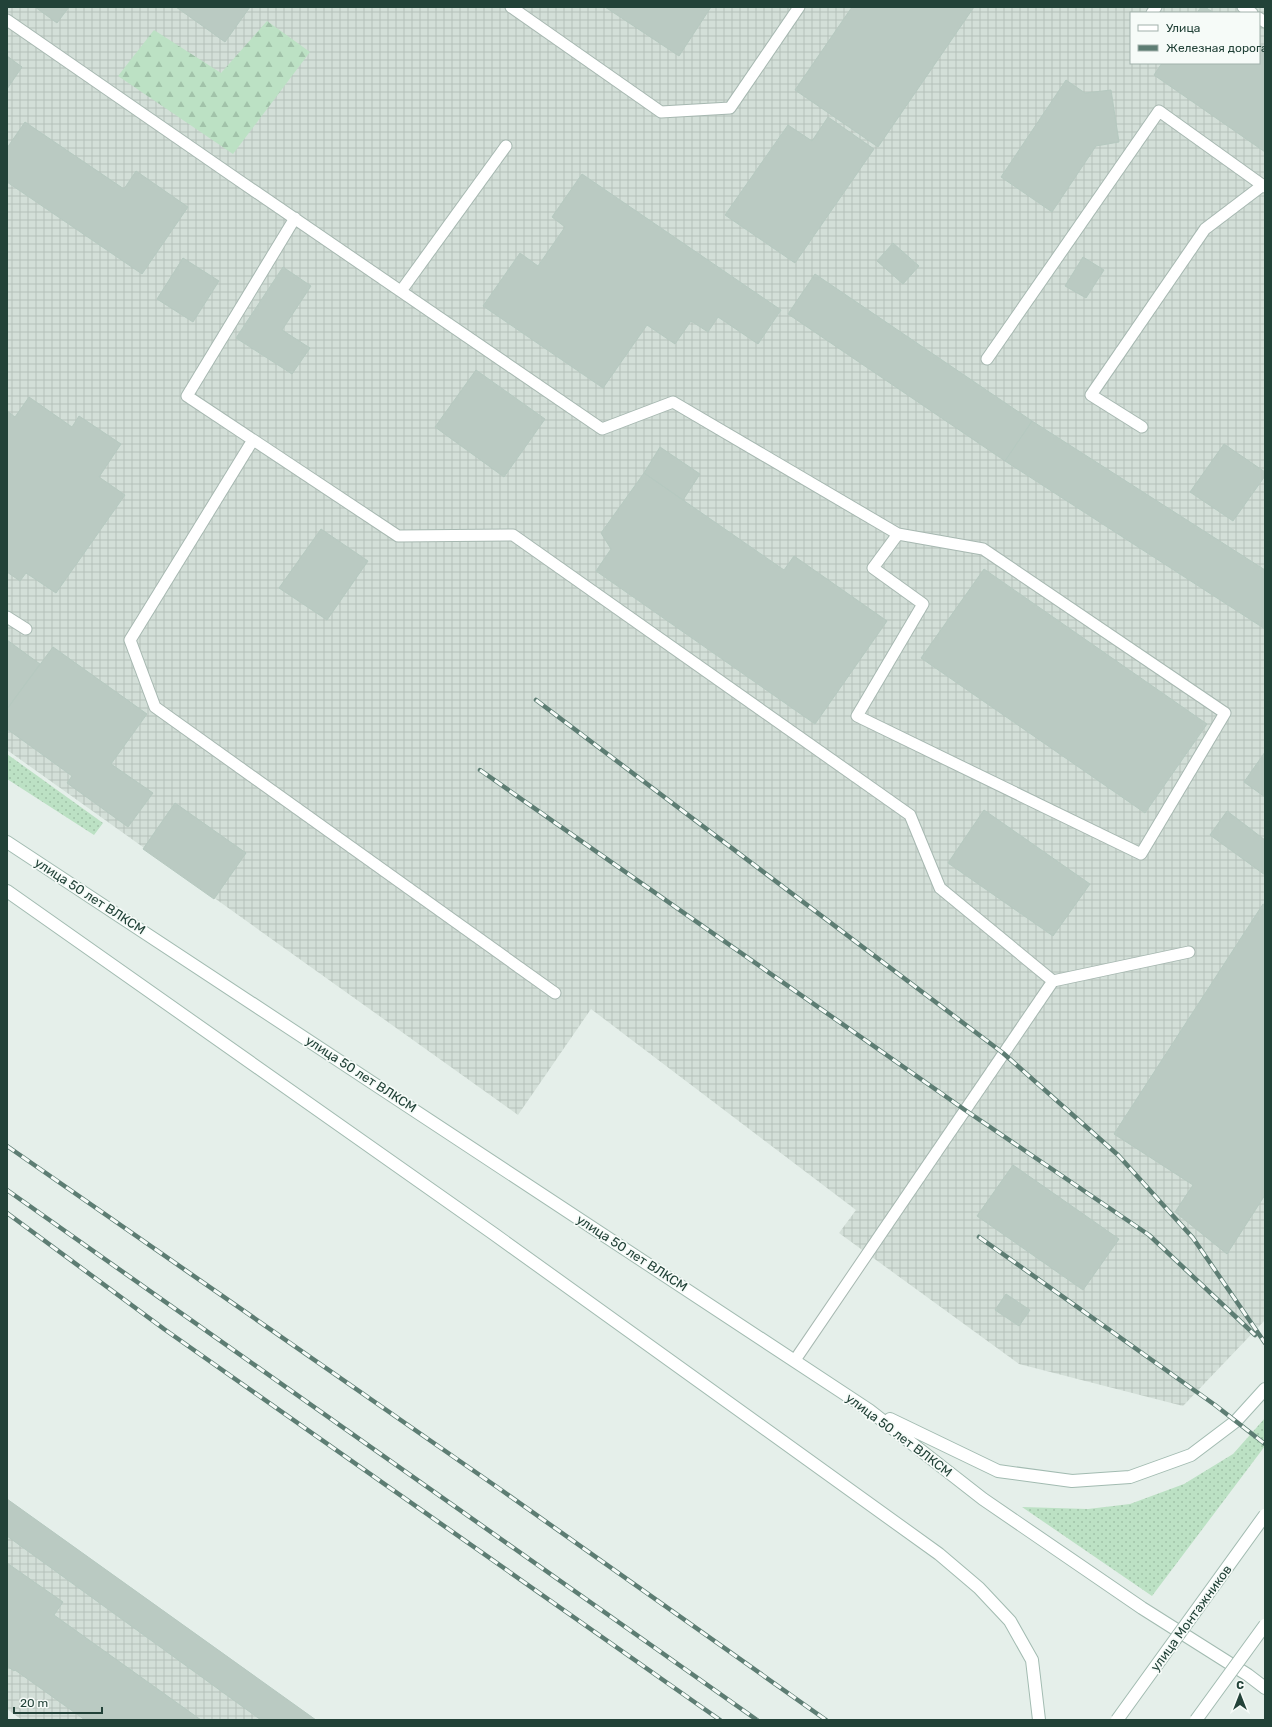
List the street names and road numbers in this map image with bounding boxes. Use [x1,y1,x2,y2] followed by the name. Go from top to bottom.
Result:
[32,855,148,937] street label: улица 50 лет ВЛКСМ
[303,1033,419,1115] street label: улица 50 лет ВЛКСМ
[574,1212,690,1294] street label: улица 50 лет ВЛКСМ
[843,1390,955,1480] street label: улица 50 лет ВЛКСМ
[1147,1562,1235,1674] street label: улица Монтажников

